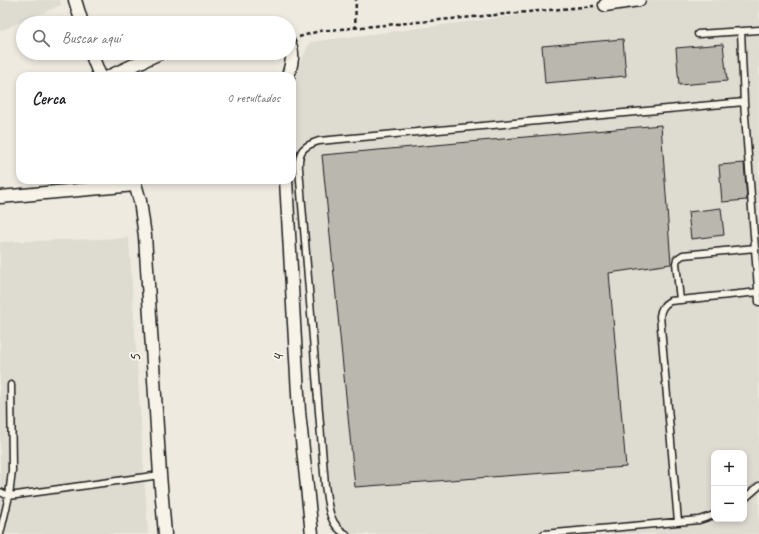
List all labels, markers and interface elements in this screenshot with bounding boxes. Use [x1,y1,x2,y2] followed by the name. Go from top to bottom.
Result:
[16,16,296,60] search box
[30,27,52,49] icon: search
[62,29,121,48] text: Buscar aquí
[32,88,65,109] text: Cerca
[227,90,280,106] text: 0 resultados
[267,351,289,362] street label: 4
[124,352,146,363] street label: 5
[711,450,747,522] map controls
[711,450,747,486] button: +
[711,486,747,522] button: −

